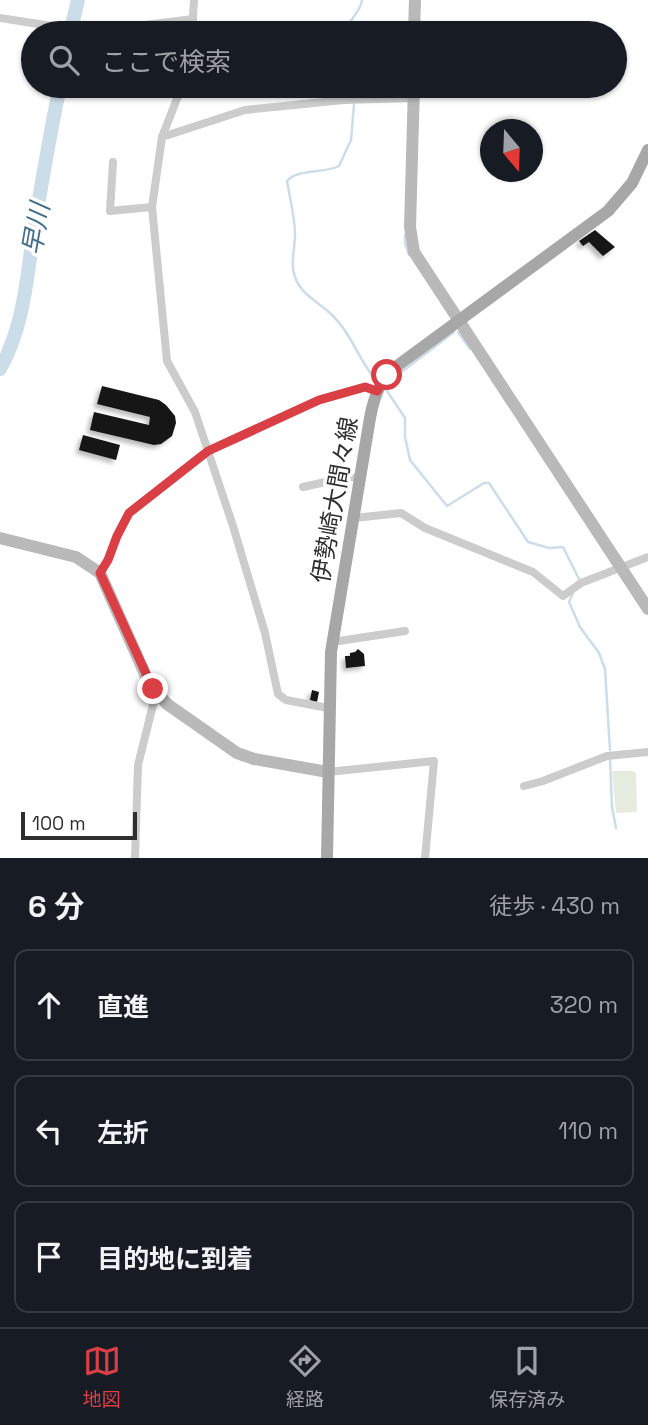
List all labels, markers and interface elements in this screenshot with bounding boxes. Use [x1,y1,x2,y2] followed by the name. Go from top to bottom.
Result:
[21,21,627,98] search box
[45,41,83,79] icon: search
[101,45,231,79] text: ここで検索
[480,119,543,182] north arrow
[15,197,58,258] water label: 早川
[371,359,402,390] route start
[305,414,364,585] street label: 伊勢崎大間々線
[137,673,168,704] route end
[21,809,136,841] scale bar
[32,811,86,836] text: 100 m
[28,887,84,926] text: 6 分
[489,891,620,921] text: 徒歩 · 430 m
[30,986,68,1024] icon: ahead
[97,990,149,1024] text: 直進
[550,990,618,1020] text: 320 m
[30,1112,68,1150] icon: left
[97,1116,149,1150] text: 左折
[558,1116,618,1146] text: 110 m
[30,1238,68,1276] icon: arrive
[97,1242,253,1276] text: 目的地に到着
[83,1342,121,1412] tab: 地図
[286,1342,324,1412] tab: 経路
[489,1342,565,1412] tab: 保存済み

